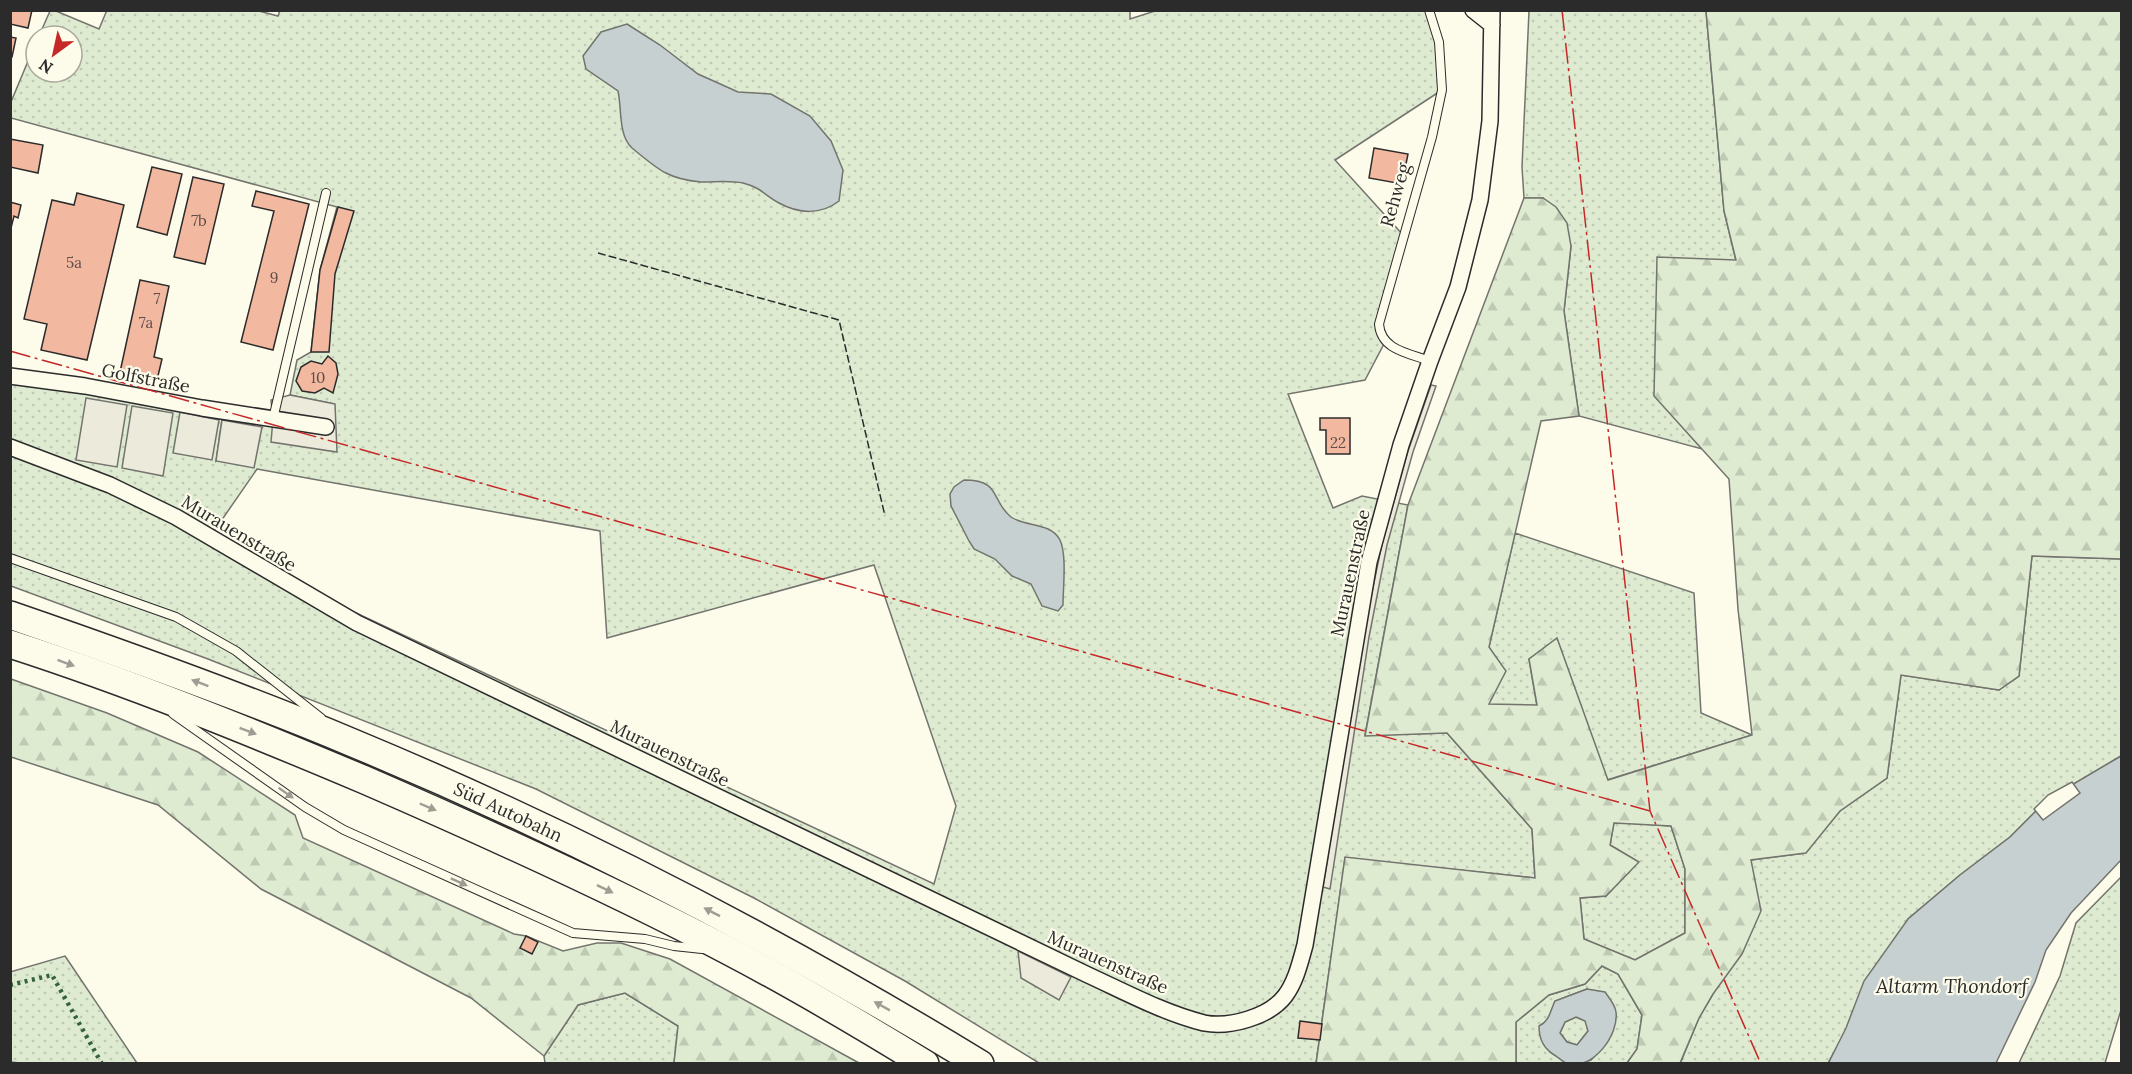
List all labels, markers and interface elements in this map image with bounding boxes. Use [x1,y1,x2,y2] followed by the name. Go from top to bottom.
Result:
[24,24,84,84] north arrow
[35,55,56,78] text: N
[1375,159,1415,230] street label: Rehweg
[191,211,207,230] house number: 7b
[66,253,82,272] house number: 5a
[270,268,278,287] house number: 9
[154,289,161,308] house number: 7
[139,313,154,332] house number: 7a
[100,358,192,398] street label: Golfstraße
[311,368,325,387] house number: 10
[1330,433,1346,452] house number: 22
[177,490,301,576] street label: Murauenstraße
[1325,507,1375,639] street label: Murauenstraße
[57,658,75,668] one-way arrow
[191,678,209,688] one-way arrow
[607,714,734,792] street label: Murauenstraße
[240,727,258,737] one-way arrow
[450,776,567,847] street label: Süd Autobahn
[278,787,294,798] one-way arrow
[419,803,437,812] one-way arrow
[451,877,469,887] one-way arrow
[596,885,613,894] one-way arrow
[703,907,720,916] one-way arrow
[1044,925,1172,999] street label: Murauenstraße
[1875,973,2030,998] water label: Altarm Thondorf
[873,1001,890,1011] one-way arrow

